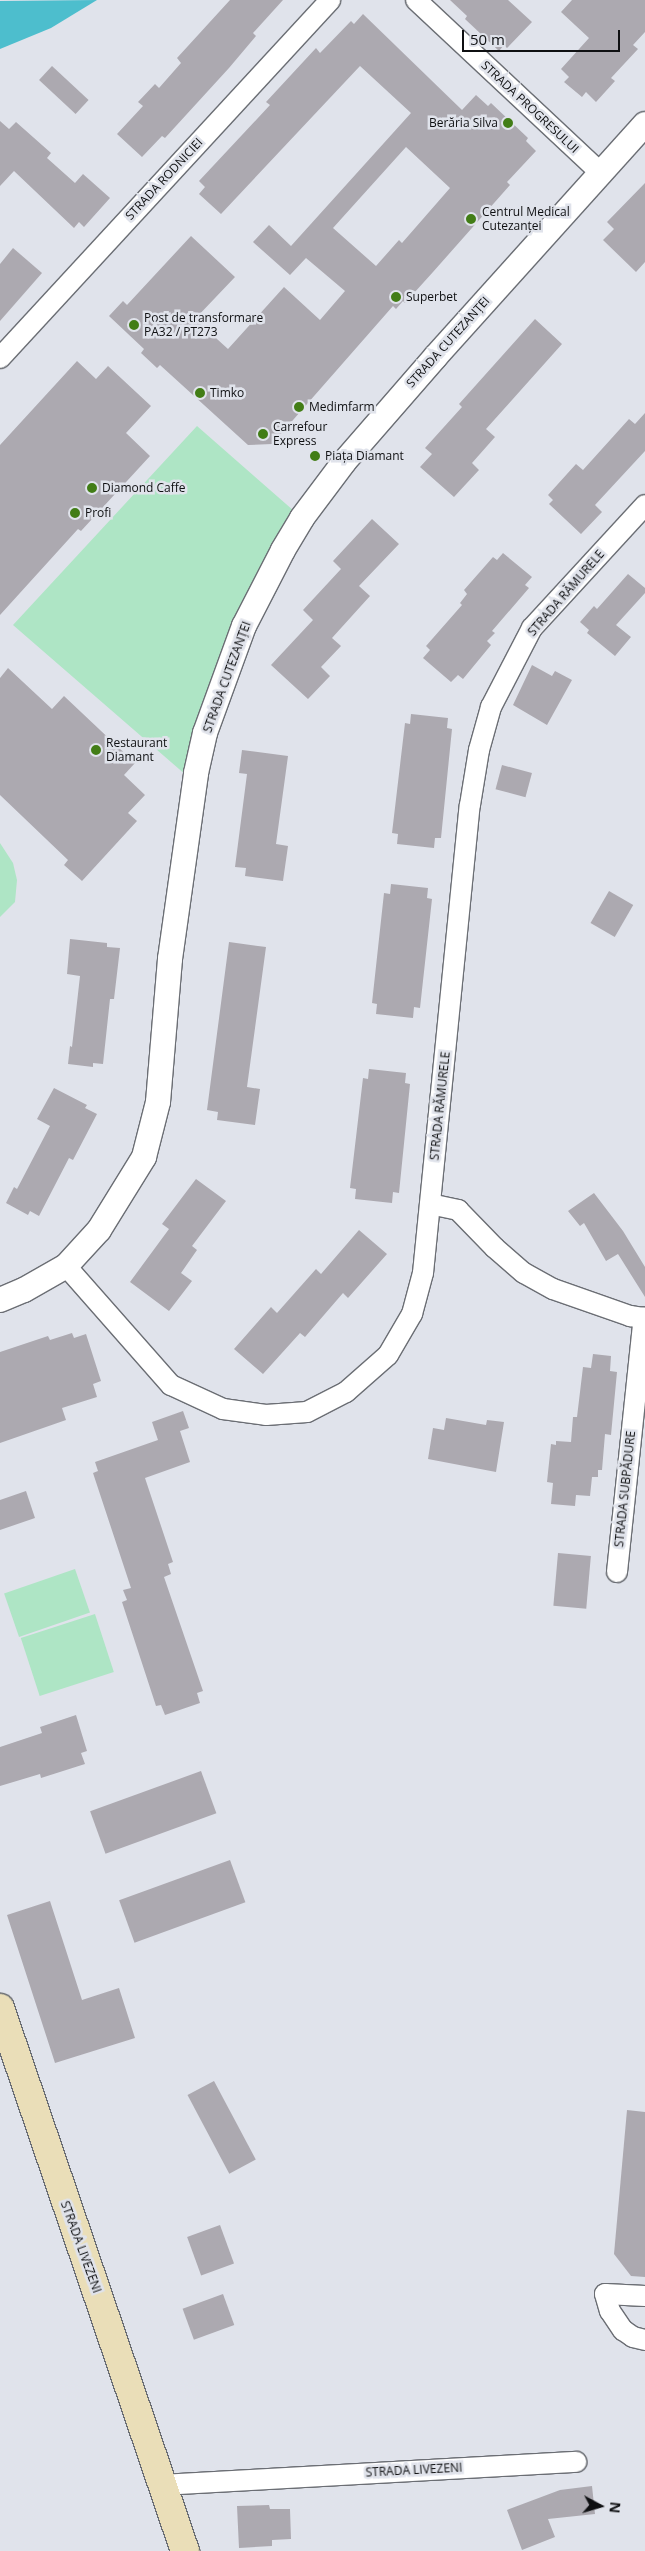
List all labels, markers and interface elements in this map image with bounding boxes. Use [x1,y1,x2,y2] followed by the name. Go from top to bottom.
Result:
[465,20,622,52] scale bar
[470,29,505,49] text: 50 m
[478,58,582,156] street label: STRADA PROGRESULUI
[429,116,498,130] place label: Berăria Silva
[502,117,514,129] marker: Berăria Silva
[122,135,206,223] street label: STRADA RODNICIEI
[482,205,570,233] place label: Centrul Medical Cutezanței
[464,212,478,226] marker: Centrul Medical Cutezanței
[406,290,457,304] place label: Superbet
[390,291,402,303] marker: Superbet
[403,294,493,390] street label: STRADA CUTEZANȚEI
[144,311,263,339] place label: Post de transformare PA32 / PT273
[128,319,140,331] marker: Post de transformare PA32 / PT273
[210,386,244,400] place label: Timko
[194,387,206,399] marker: Timko
[309,400,375,414] place label: Medimfarm
[293,401,305,413] marker: Medimfarm
[273,420,327,448] place label: Carrefour Express
[257,428,269,440] marker: Carrefour Express
[325,449,404,463] place label: Piața Diamant
[309,450,321,462] marker: Piața Diamant
[102,481,186,495] place label: Diamond Caffe
[86,482,98,494] marker: Diamond Caffe
[85,506,111,520] place label: Profi
[69,507,81,519] marker: Profi
[525,547,607,639] street label: STRADA RĂMURELE
[200,619,254,735] street label: STRADA CUTEZANȚEI
[106,736,167,764] place label: Restaurant Diamant
[90,744,102,756] marker: Restaurant Diamant
[427,1051,453,1161] street label: STRADA RĂMURELE
[612,1430,638,1548] street label: STRADA SUBPĂDURE
[58,2199,104,2295] street label: STRADA LIVEZENI
[365,2460,463,2480] street label: STRADA LIVEZENI
[575,2481,625,2531] north arrow
[605,2501,625,2514] text: N

